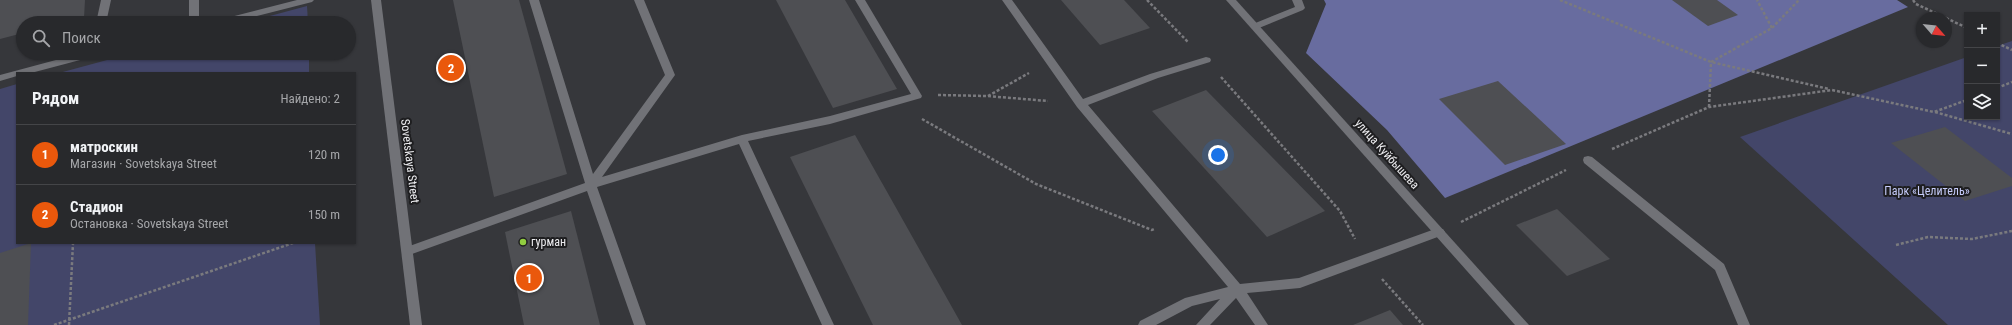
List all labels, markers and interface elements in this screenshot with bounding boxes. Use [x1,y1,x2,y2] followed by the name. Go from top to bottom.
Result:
[1916,12,1952,48] north arrow
[1964,12,2000,120] map controls
[1964,12,2000,48] button: +
[16,16,356,60] search box
[30,27,52,49] icon: search
[62,29,101,47] text: Поиск
[1964,48,2000,84] button: −
[438,53,464,83] pin: 2
[1964,84,2000,120] button: layers
[32,88,79,108] text: Рядом
[280,91,340,106] text: Найдено: 2
[1352,116,1422,192] street label: улица Куйбышева
[398,118,422,204] street label: Sovetskaya Street
[70,138,138,156] text: матроскин
[1208,145,1228,165] your location
[42,147,48,162] text: 1
[308,147,340,162] text: 120 m
[70,156,217,171] text: Магазин · Sovetskaya Street
[1884,184,1970,198] park label: Парк «Целитель»
[70,198,123,216] text: Стадион
[42,207,48,222] text: 2
[308,207,340,222] text: 150 m
[70,216,228,231] text: Остановка · Sovetskaya Street
[531,235,566,249] place label: гурман
[518,237,528,247] marker: гурман
[516,263,542,293] pin: 1

